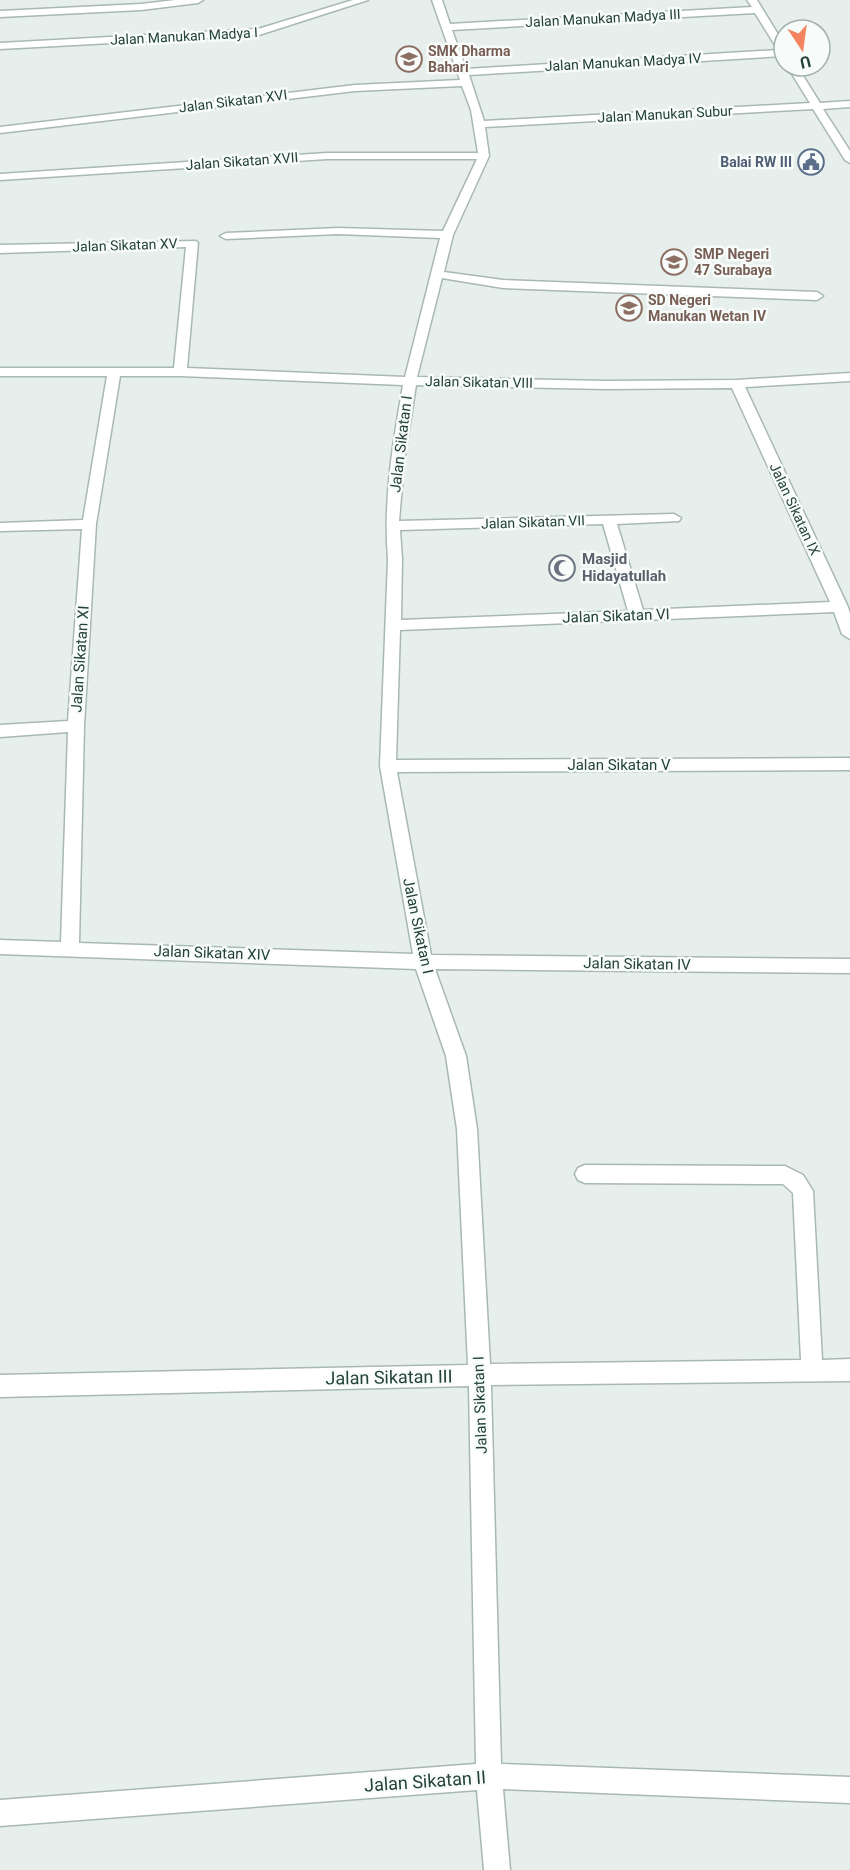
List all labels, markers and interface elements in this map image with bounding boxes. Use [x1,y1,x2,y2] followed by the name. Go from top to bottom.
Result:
[525,6,681,30] street label: Jalan Manukan Madya III
[772,18,832,78] north arrow
[110,24,258,48] street label: Jalan Manukan Madya I
[428,43,511,75] place label: SMK Dharma Bahari
[394,44,424,74] school or university icon: SMK Dharma Bahari
[544,50,702,74] street label: Jalan Manukan Madya IV
[798,52,813,73] text: U
[178,86,288,116] street label: Jalan Sikatan XVI
[597,102,733,126] street label: Jalan Manukan Subur
[796,147,826,177] public building icon: Balai RW III
[185,149,299,173] street label: Jalan Sikatan XVII
[720,154,792,170] place label: Balai RW III
[72,235,178,255] street label: Jalan Sikatan XV
[694,246,773,278] place label: SMP Negeri 47 Surabaya
[659,247,689,277] school or university icon: SMP Negeri 47 Surabaya
[648,292,767,324] place label: SD Negeri Manukan Wetan IV
[614,293,644,323] school or university icon: SD Negeri Manukan Wetan IV
[425,373,533,391] street label: Jalan Sikatan VIII
[386,394,416,494] street label: Jalan Sikatan I
[767,460,823,558] street label: Jalan Sikatan IX
[481,512,585,532] street label: Jalan Sikatan VII
[582,550,666,585] place label: Masjid Hidayatullah
[547,553,577,583] mosque icon: Masjid Hidayatullah
[67,605,93,713] street label: Jalan Sikatan XI
[562,605,670,627] street label: Jalan Sikatan VI
[567,756,671,774] street label: Jalan Sikatan V
[399,876,437,976] street label: Jalan Sikatan I
[153,942,271,964] street label: Jalan Sikatan XIV
[583,954,691,974] street label: Jalan Sikatan IV
[469,1356,491,1454] street label: Jalan Sikatan I
[325,1365,453,1389] street label: Jalan Sikatan III
[363,1766,487,1796] street label: Jalan Sikatan II

